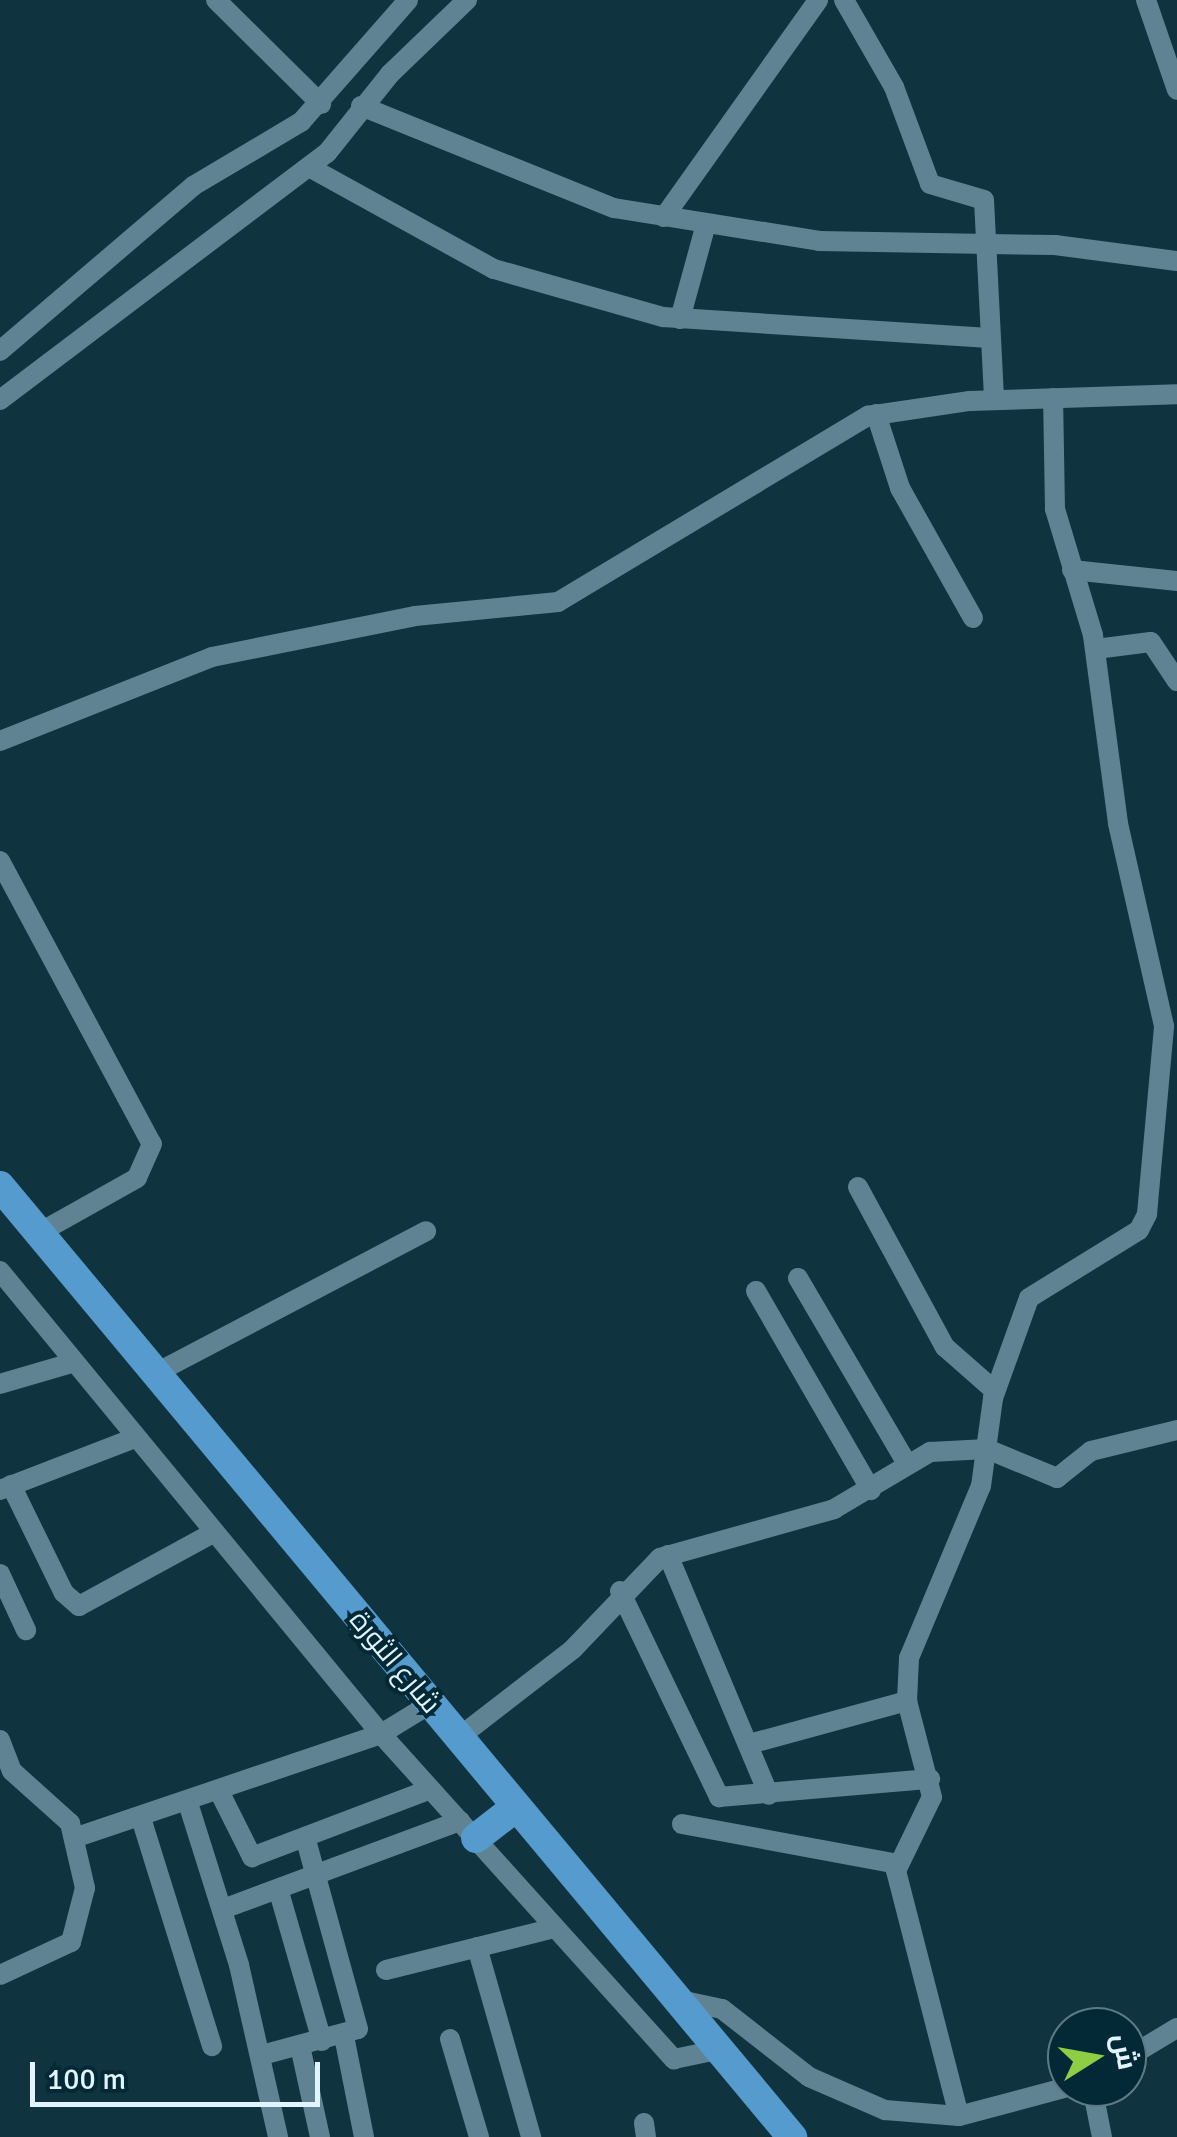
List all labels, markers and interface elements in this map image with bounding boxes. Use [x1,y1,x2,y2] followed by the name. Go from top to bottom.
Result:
[342,1604,448,1720] street label: شارع الثورة
[1047,2007,1147,2107] north arrow
[1104,2031,1145,2073] text: ش
[35,2042,325,2104] scale bar
[47,2061,126,2098] text: 100 m

